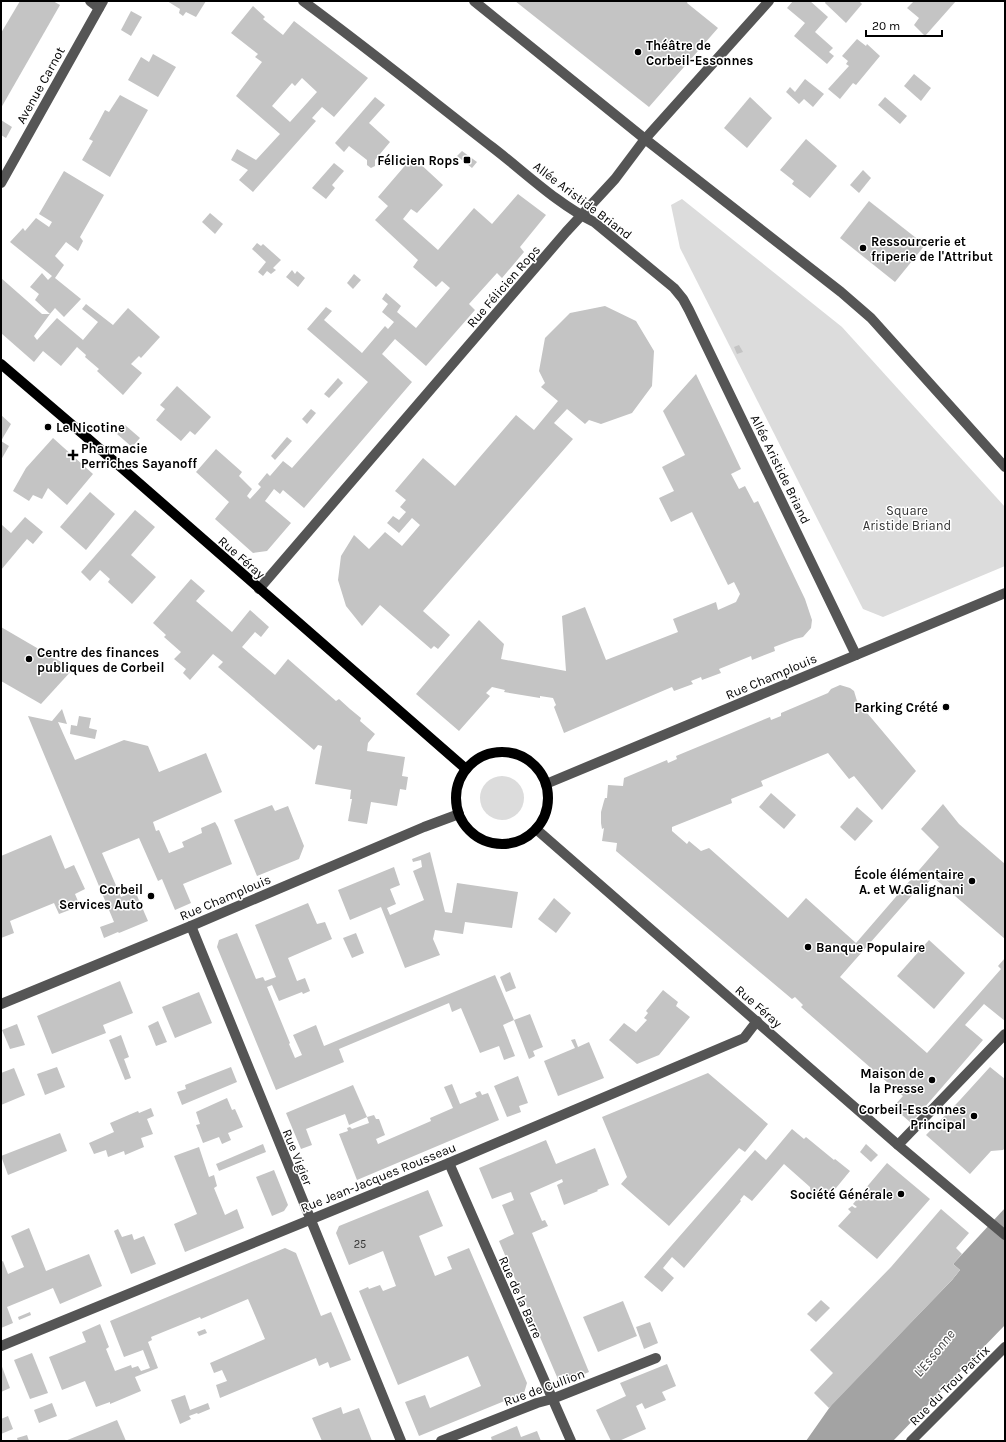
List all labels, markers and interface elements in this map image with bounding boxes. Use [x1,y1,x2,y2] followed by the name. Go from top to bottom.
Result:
[866,12,942,38] scale bar
[872,19,900,33] text: 20 m
[646,38,753,68] place label: Théâtre de Corbeil-Essonnes
[13,44,68,126] street label: Avenue Carnot
[633,47,643,57] marker: Théâtre de Corbeil-Essonnes
[377,153,459,168] place label: Félicien Rops
[462,155,472,165] marker: Félicien Rops
[530,158,635,242] street label: Allée Aristide Briand
[871,234,993,264] place label: Ressourcerie et friperie de l'Attribut
[464,242,543,330] street label: Rue Félicien Rops
[858,243,868,253] marker: Ressourcerie et friperie de l'Attribut
[748,412,814,526] street label: Allée Aristide Briand
[56,420,125,435] place label: Le Nicotine
[43,422,53,432] marker: Le Nicotine
[81,441,197,471] place label: Pharmacie Perriches Sayanoff
[68,450,78,460] marker: Pharmacie Perriches Sayanoff
[863,503,951,533] park label: Square Aristide Briand
[215,533,268,582] street label: Rue Féray
[37,645,164,676] place label: Centre des finances publiques de Corbeil
[723,650,819,702] street label: Rue Champlouis
[24,654,34,664] marker: Centre des finances publiques de Corbeil
[855,700,938,715] place label: Parking Crété
[941,702,951,712] marker: Parking Crété
[854,865,964,897] place label: École élémentaire A. et W.Galignani
[177,871,273,923] street label: Rue Champlouis
[967,876,977,886] marker: École élémentaire A. et W.Galignani
[59,882,143,912] place label: Corbeil Services Auto
[146,891,156,901] marker: Corbeil Services Auto
[816,940,925,956] place label: Banque Populaire
[803,942,813,952] marker: Banque Populaire
[732,982,785,1031] street label: Rue Féray
[860,1066,924,1096] place label: Maison de la Presse
[927,1075,937,1085] marker: Maison de la Presse
[859,1102,966,1132] place label: Corbeil-Essonnes Principal
[969,1111,979,1121] marker: Corbeil-Essonnes Principal
[279,1127,316,1188] street label: Rue Vigier
[298,1139,459,1217] street label: Rue Jean-Jacques Rousseau
[790,1187,893,1202] place label: Société Générale
[896,1189,906,1199] marker: Société Générale
[354,1238,366,1251] house number: 25
[496,1254,545,1341] street label: Rue de la Barre
[910,1326,959,1381] water label: L'Essonne
[906,1342,993,1429] street label: Rue du Trou Patrix
[502,1366,587,1409] street label: Rue de Cullion

